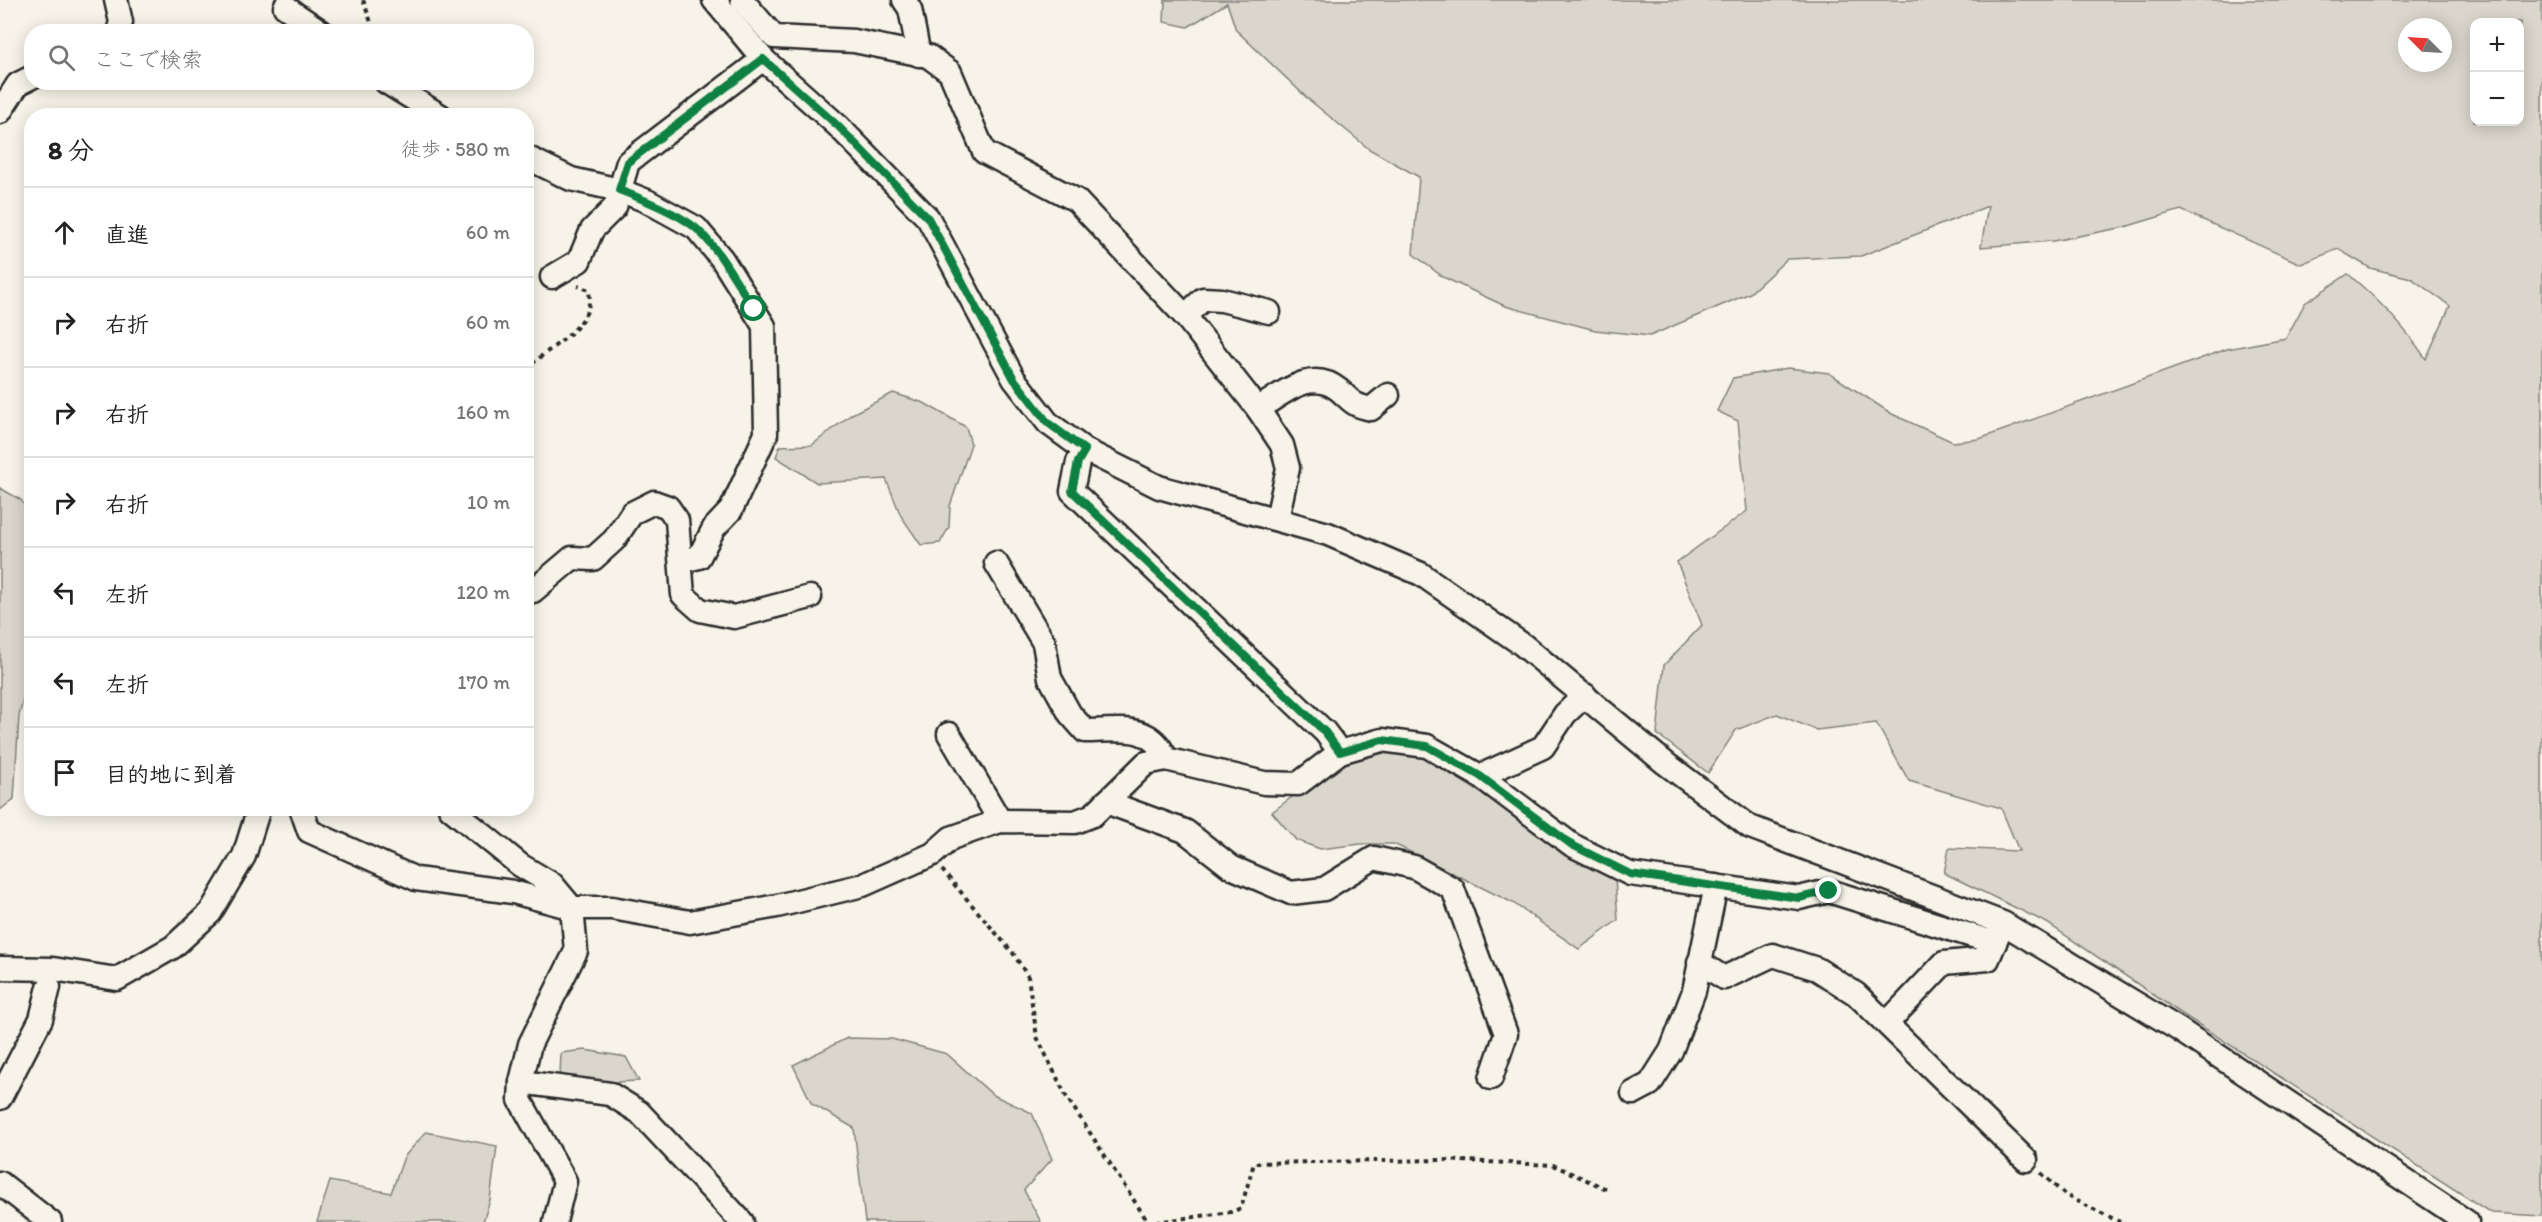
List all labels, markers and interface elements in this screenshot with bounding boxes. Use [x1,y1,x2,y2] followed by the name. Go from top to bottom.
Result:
[2398,18,2452,72] north arrow
[2470,18,2524,126] map controls
[2470,18,2524,72] button: +
[24,24,534,90] search box
[45,41,78,74] icon: search
[93,46,203,73] text: ここで検索
[2470,72,2524,126] button: −
[48,134,94,166] text: 8 分
[401,137,510,161] text: 徒歩 · 580 m
[48,216,81,249] icon: ahead
[466,220,510,244] text: 60 m
[105,221,149,248] text: 直進
[740,295,766,321] route start
[48,306,81,339] icon: right
[466,310,510,334] text: 60 m
[105,311,149,338] text: 右折
[48,396,81,429] icon: right
[457,400,510,424] text: 160 m
[105,401,149,428] text: 右折
[48,486,81,519] icon: right
[467,490,510,514] text: 10 m
[105,491,149,518] text: 右折
[48,576,81,609] icon: left
[457,580,510,604] text: 120 m
[105,581,149,608] text: 左折
[48,666,81,699] icon: left
[457,670,510,694] text: 170 m
[105,671,149,698] text: 左折
[48,756,81,789] icon: arrive
[105,761,237,788] text: 目的地に到着
[1815,877,1841,903] route end

